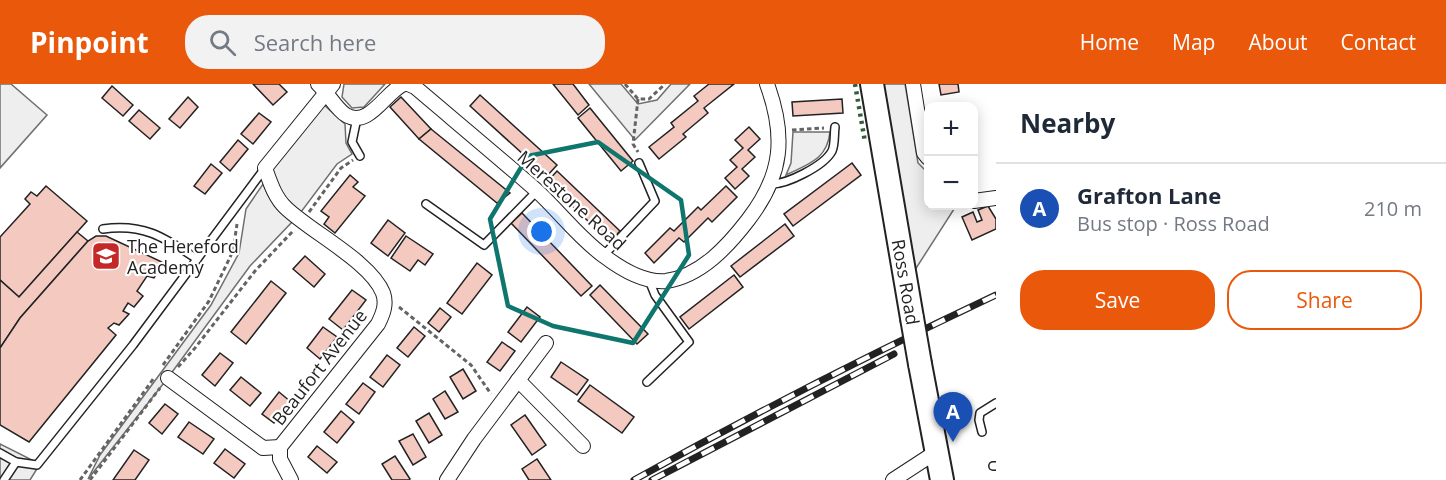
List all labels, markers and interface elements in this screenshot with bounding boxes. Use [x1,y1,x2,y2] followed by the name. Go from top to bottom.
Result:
[185,15,605,69] search box
[30,23,149,61] text: Pinpoint
[206,26,239,59] icon: search
[254,27,376,57] text: Search here
[1080,28,1139,56] text: Home
[1172,28,1215,56] text: Map
[1248,28,1308,56] text: About
[1341,28,1416,56] text: Contact
[924,102,978,210] map controls
[924,102,978,156] button: +
[1020,105,1115,141] text: Nearby
[513,145,631,255] street label: Merestone Road
[924,156,978,210] button: −
[1077,180,1221,210] text: Grafton Lane
[1033,195,1046,222] text: A
[1364,195,1422,222] text: 210 m
[1077,210,1270,237] text: Bus stop · Ross Road
[527,217,556,246] your location
[127,234,239,279] place label: The Hereford Academy
[887,237,925,327] street label: Ross Road
[90,240,122,272] school or university icon: The Hereford Academy
[1020,270,1215,330] button: Save
[1227,270,1422,330] button: Share
[266,304,372,430] street label: Beaufort Avenue
[934,392,972,442] pin: A

